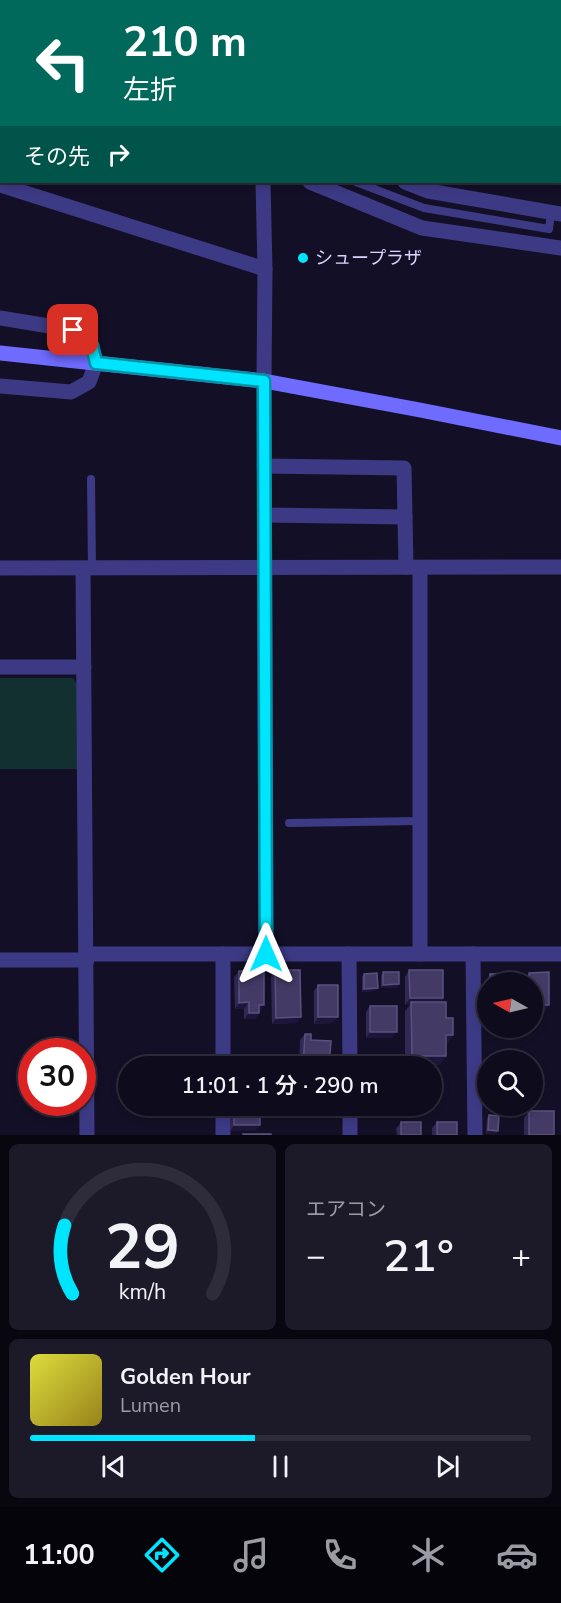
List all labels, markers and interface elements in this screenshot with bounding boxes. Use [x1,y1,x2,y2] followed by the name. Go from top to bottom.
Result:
[123,14,247,71] text: 210 m
[24,24,102,102] icon: left
[123,72,177,109] text: 左折
[102,138,135,171] icon: right
[24,142,90,172] text: その先
[315,246,422,270] place label: シュープラザ
[296,251,310,265] marker: シュープラザ
[47,304,98,355] pin
[56,313,89,346] icon: arrive
[234,922,298,986] position arrow
[477,972,543,1038] north arrow
[477,972,543,1116] map controls
[18,1038,96,1116] speed limit sign: 30
[477,1050,543,1116] button: search
[181,1071,379,1101] text: 11:01 · 1 分 · 290 m
[306,1196,386,1223] text: エアコン
[105,1205,180,1290] text: 29
[383,1226,454,1287] text: 21°
[306,1234,326,1279] text: −
[511,1234,531,1279] text: +
[119,1277,166,1307] text: km/h
[120,1362,251,1392] text: Golden Hour
[120,1392,181,1419] text: Lumen
[97,1450,130,1483] icon: previous
[264,1450,297,1483] icon: pause
[431,1450,464,1483] icon: next
[141,1534,183,1576] icon: directions
[230,1534,272,1576] icon: music
[319,1534,361,1576] icon: phone
[407,1534,449,1576] icon: climate
[496,1534,538,1576] icon: car
[23,1537,95,1574] text: 11:00

